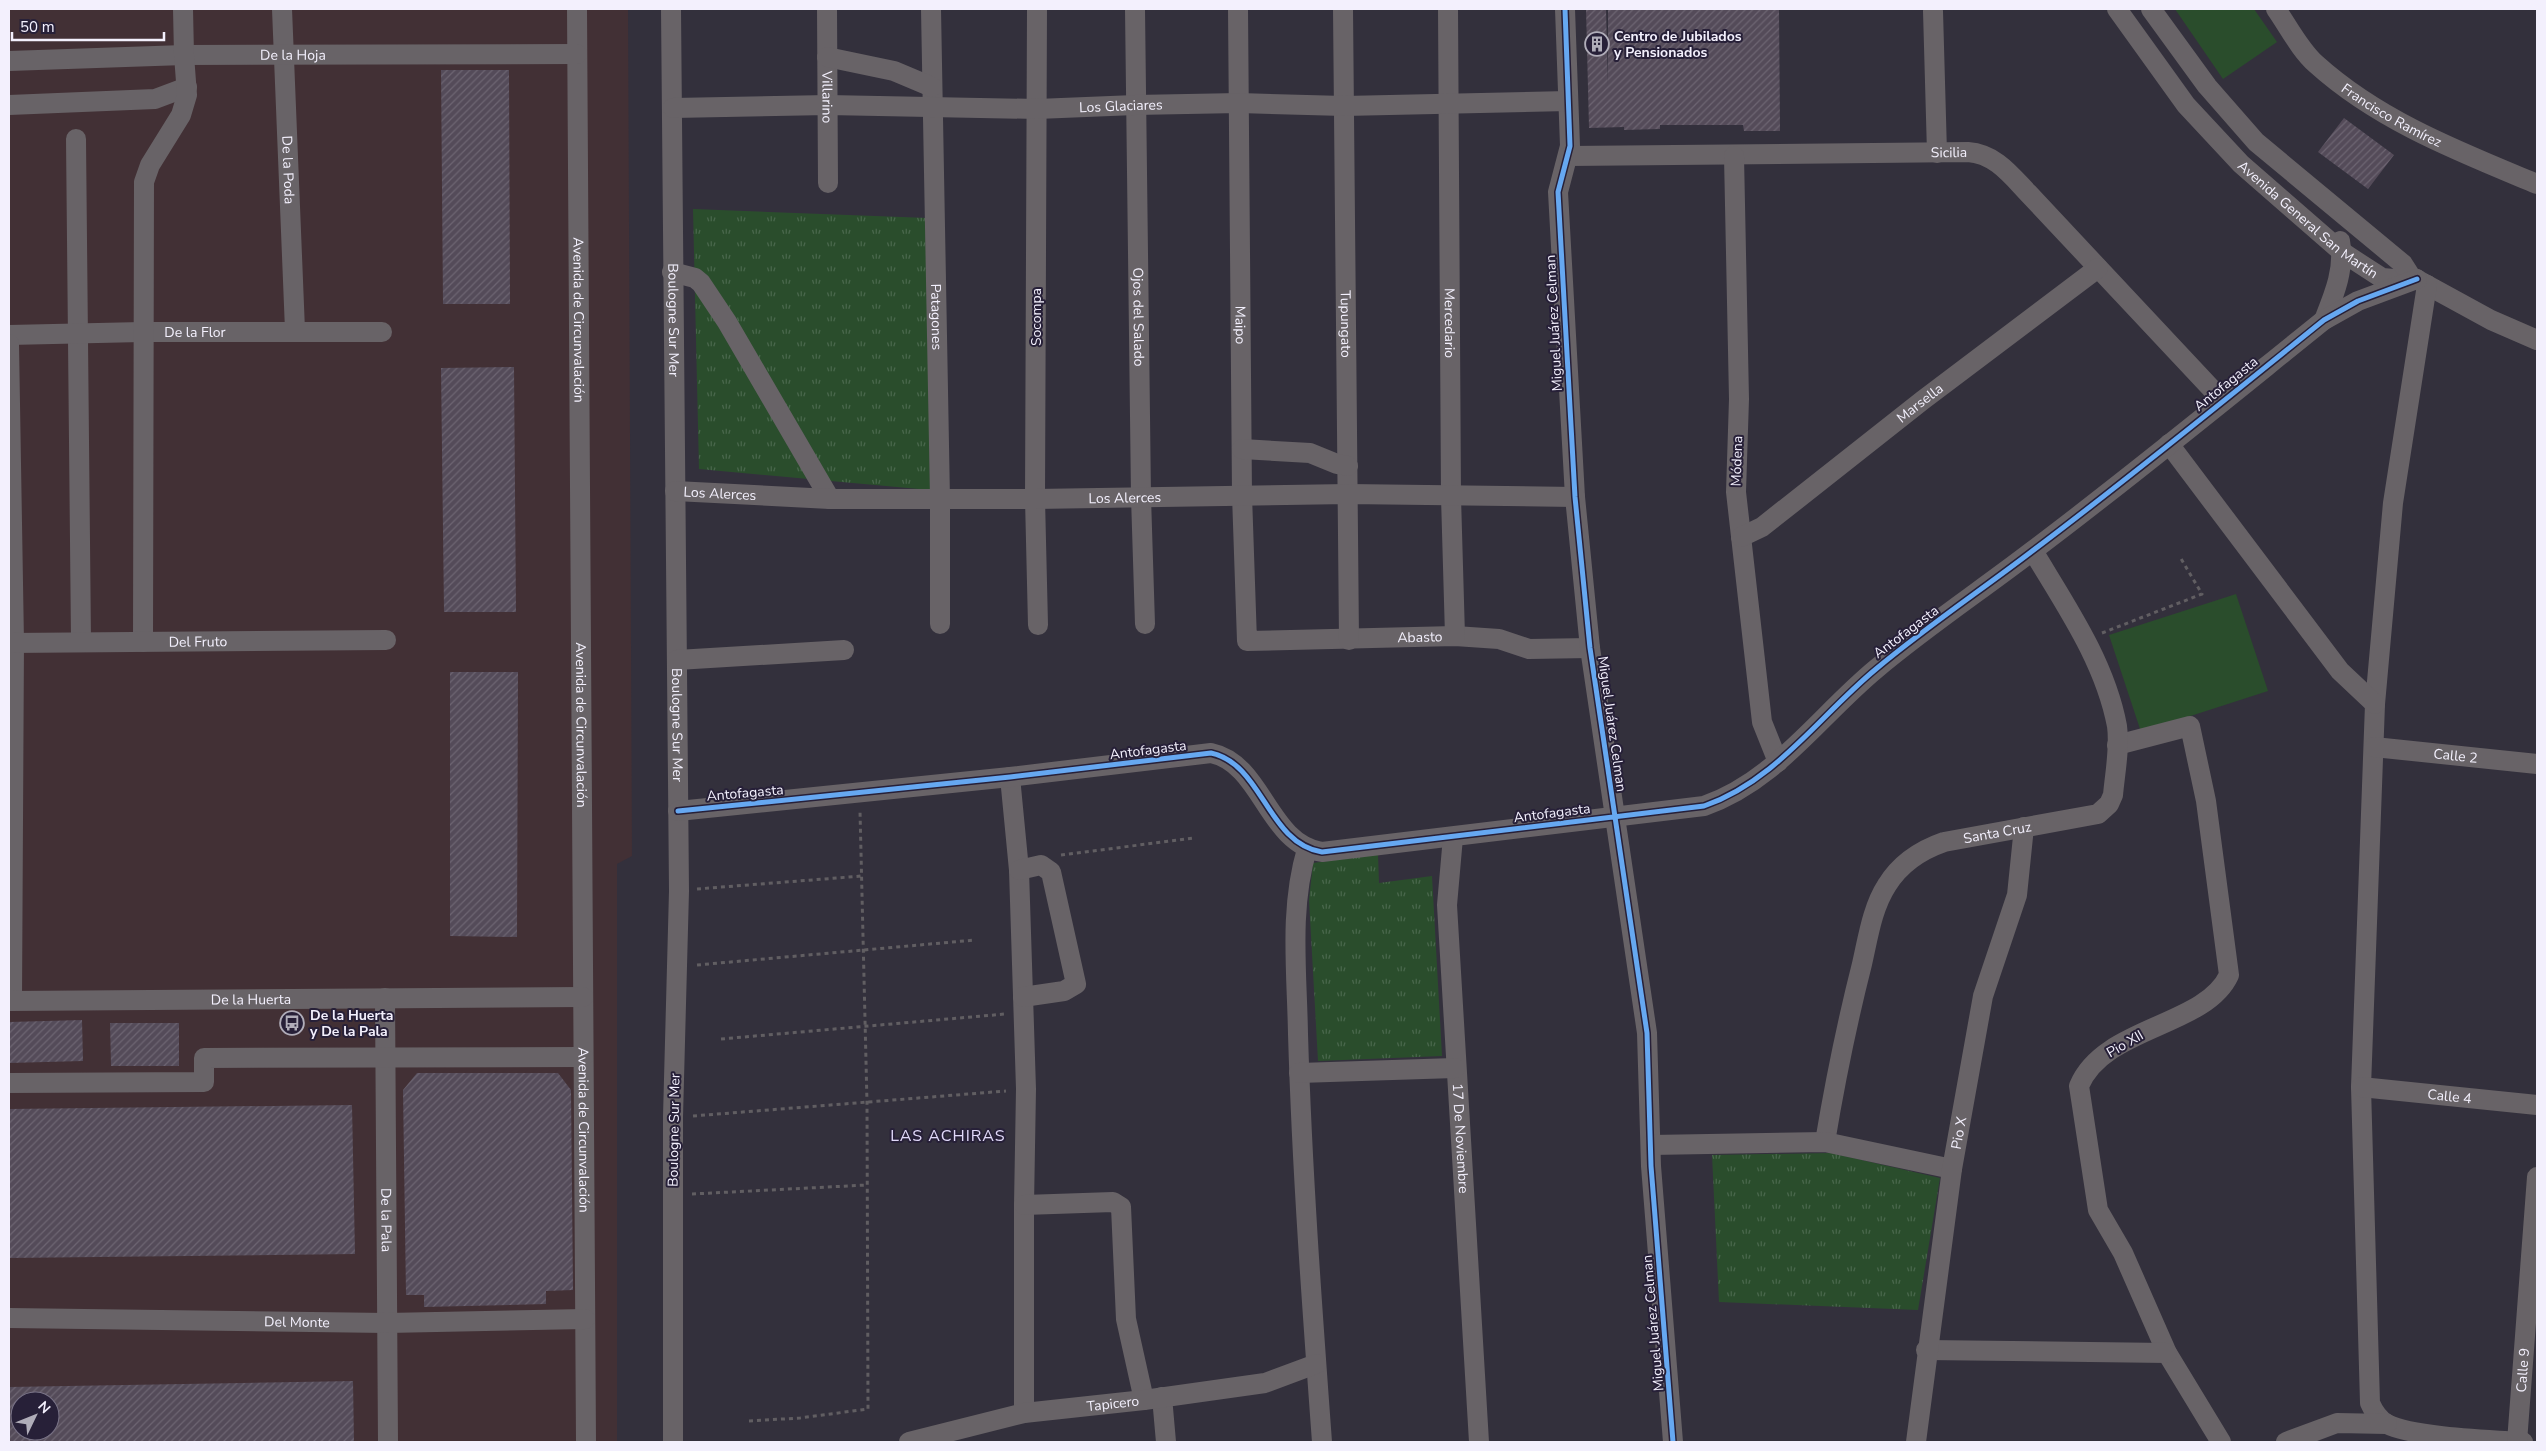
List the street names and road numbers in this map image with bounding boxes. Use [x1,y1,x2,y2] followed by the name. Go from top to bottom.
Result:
[260,45,326,64] street label: De la Hoja
[818,70,837,124] street label: Villarino
[2338,79,2445,152] street label: Francisco Ramírez
[1079,95,1163,117] street label: Los Glaciares
[278,135,299,205] street label: De la Poda
[1931,143,1967,162] street label: Sicilia
[2234,156,2382,283] street label: Avenida General San Martín
[569,237,589,403] street label: Avenida de Circunvalación
[1541,254,1567,392] street label: Miguel Juárez Celman
[664,263,684,377] street label: Boulogne Sur Mer
[1129,267,1149,367] street label: Ojos del Salado
[927,284,947,351] street label: Patagones
[1027,288,1046,346] street label: Socompa
[1440,288,1460,358] street label: Mercedario
[1336,290,1356,358] street label: Tupungato
[1231,306,1250,345] street label: Maipo
[164,323,226,342] street label: De la Flor
[2190,352,2262,416] street label: Antofagasta
[1892,379,1947,427] street label: Marsella
[1727,435,1747,487] street label: Módena
[683,482,757,505] street label: Los Alerces
[1088,487,1162,508] street label: Los Alerces
[1869,601,1943,663] street label: Antofagasta
[1397,627,1443,647] street label: Abasto
[169,632,228,651] street label: Del Fruto
[571,642,592,808] street label: Avenida de Circunvalación
[1593,655,1631,793] street label: Miguel Juárez Celman
[667,668,688,782] street label: Boulogne Sur Mer
[1108,736,1188,764] street label: Antofagasta
[2433,744,2479,767] street label: Calle 2
[706,780,784,806] street label: Antofagasta
[1512,799,1592,827] street label: Antofagasta
[1962,817,2033,848] street label: Santa Cruz
[211,990,291,1009] street label: De la Huerta
[2103,1026,2147,1062] street label: Pio XII
[574,1047,594,1213] street label: Avenida de Circunvalación
[664,1073,684,1187] street label: Boulogne Sur Mer
[1448,1083,1474,1194] street label: 17 De Noviembre
[2427,1084,2473,1108] street label: Calle 4
[1946,1115,1971,1151] street label: Pio X
[377,1188,396,1252] street label: De la Pala
[1638,1254,1668,1392] street label: Miguel Juárez Celman
[264,1312,330,1332] street label: Del Monte
[2511,1347,2534,1393] street label: Calle 9
[1086,1391,1140,1416] street label: Tapicero

